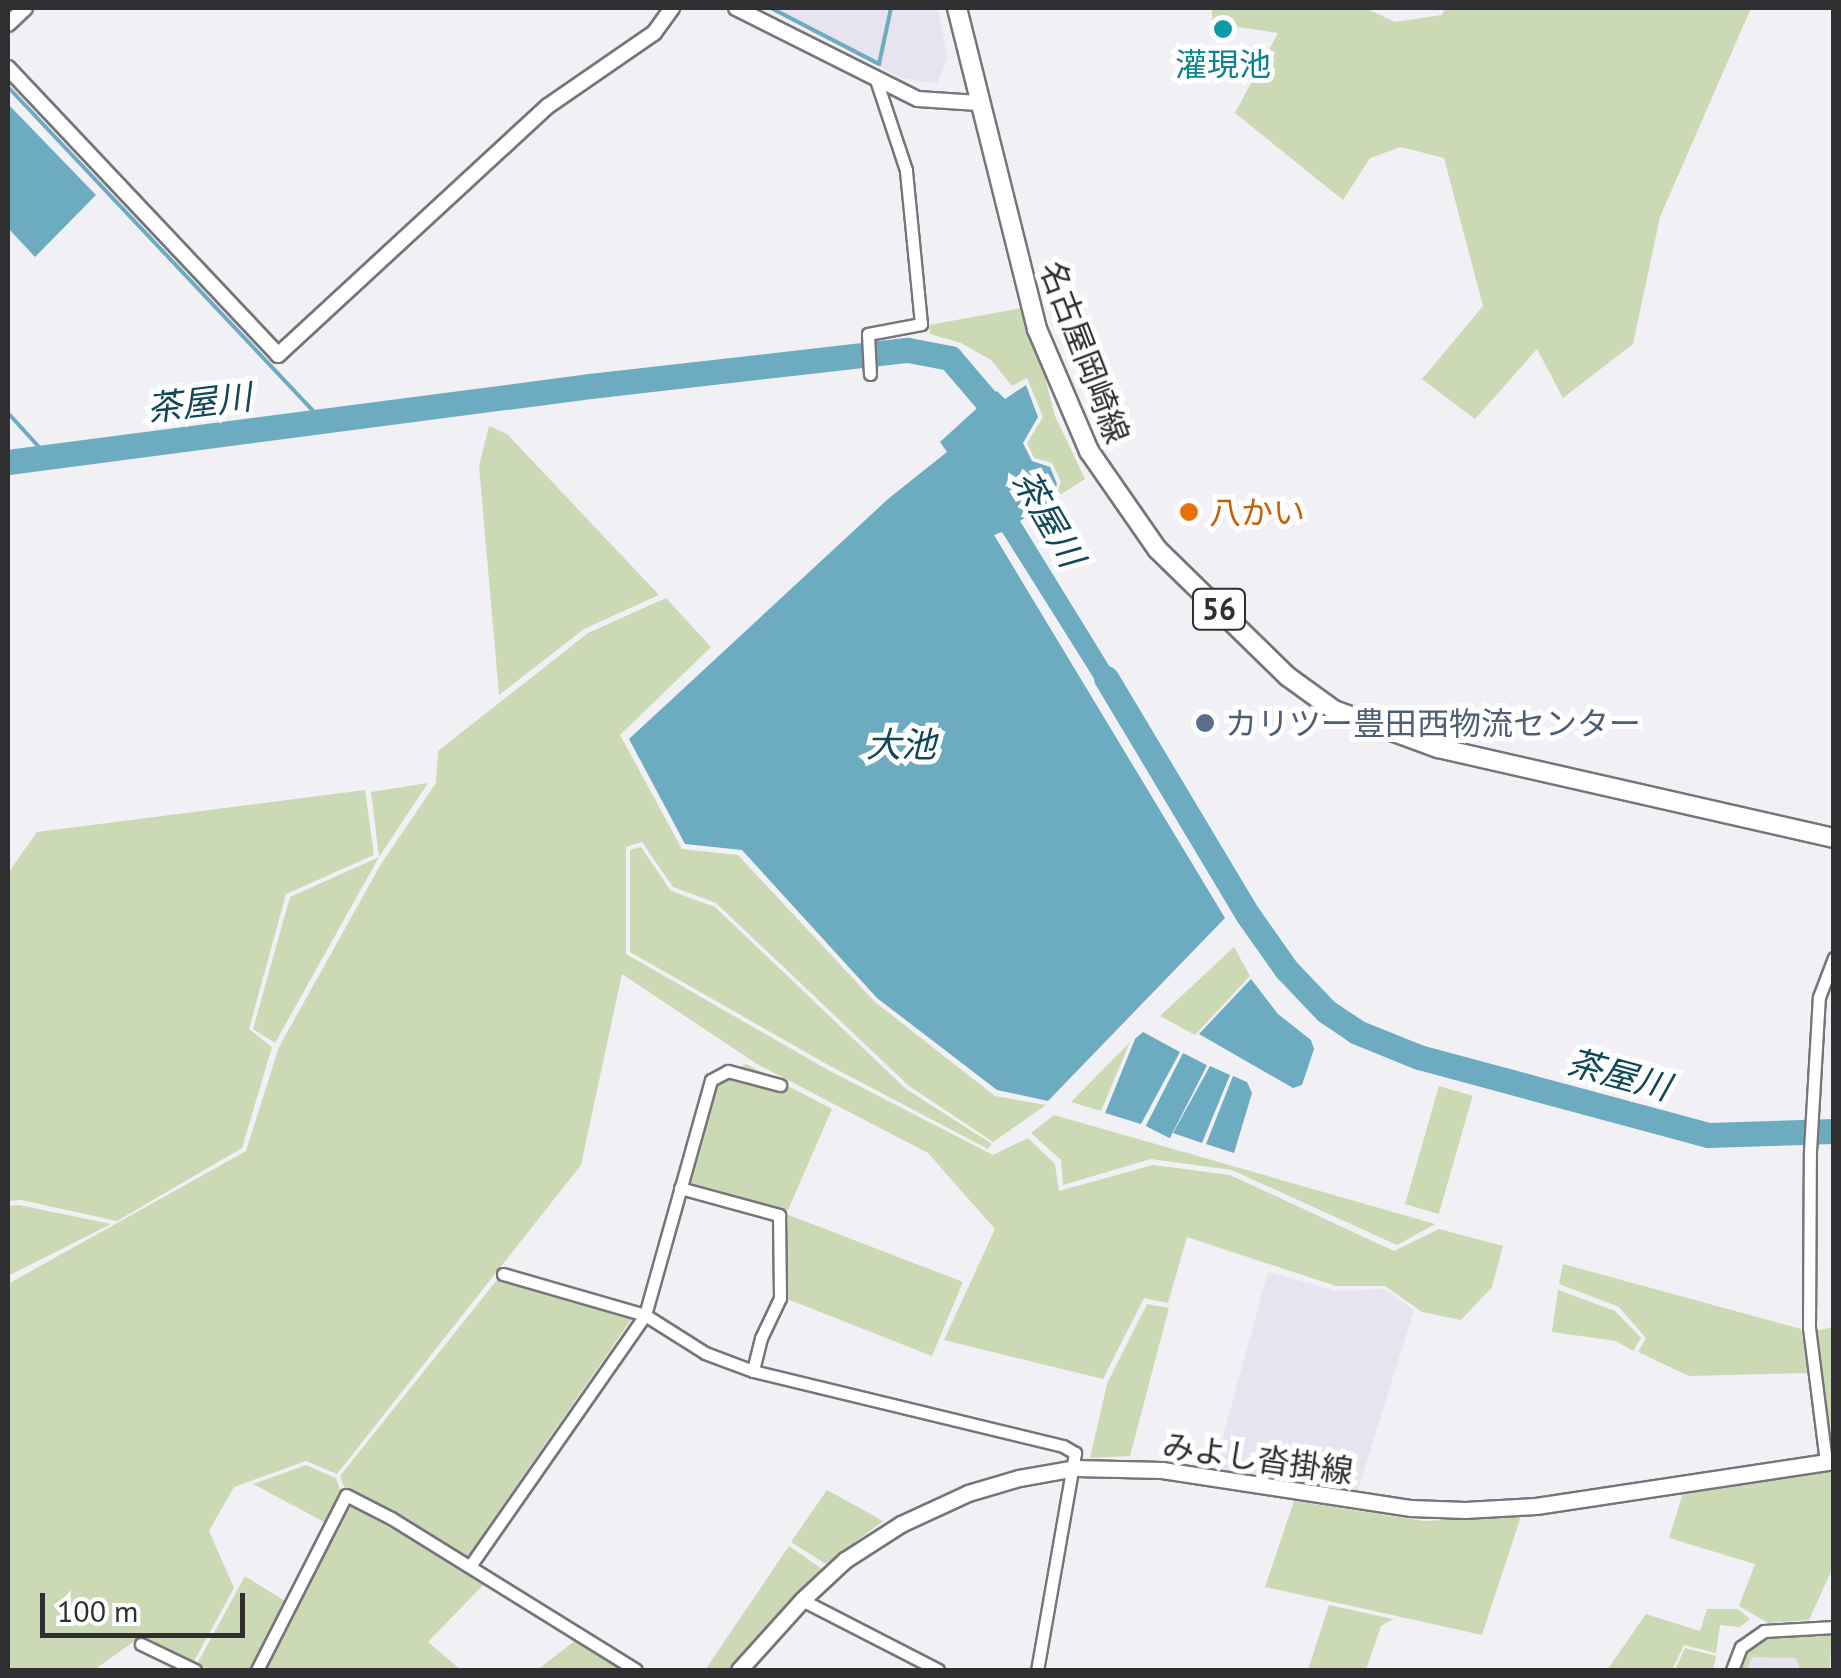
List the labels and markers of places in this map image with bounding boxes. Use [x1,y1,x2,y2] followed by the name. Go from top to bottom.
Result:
[1212,18,1234,40] marker: 灌現池
[1175,45,1271,83] place label: 灌現池
[1209,493,1305,531] place label: 八かい
[1178,501,1200,523] marker: 八かい
[1225,704,1641,742] place label: カリツー豊田西物流センター
[1194,712,1216,734] marker: カリツー豊田西物流センター

